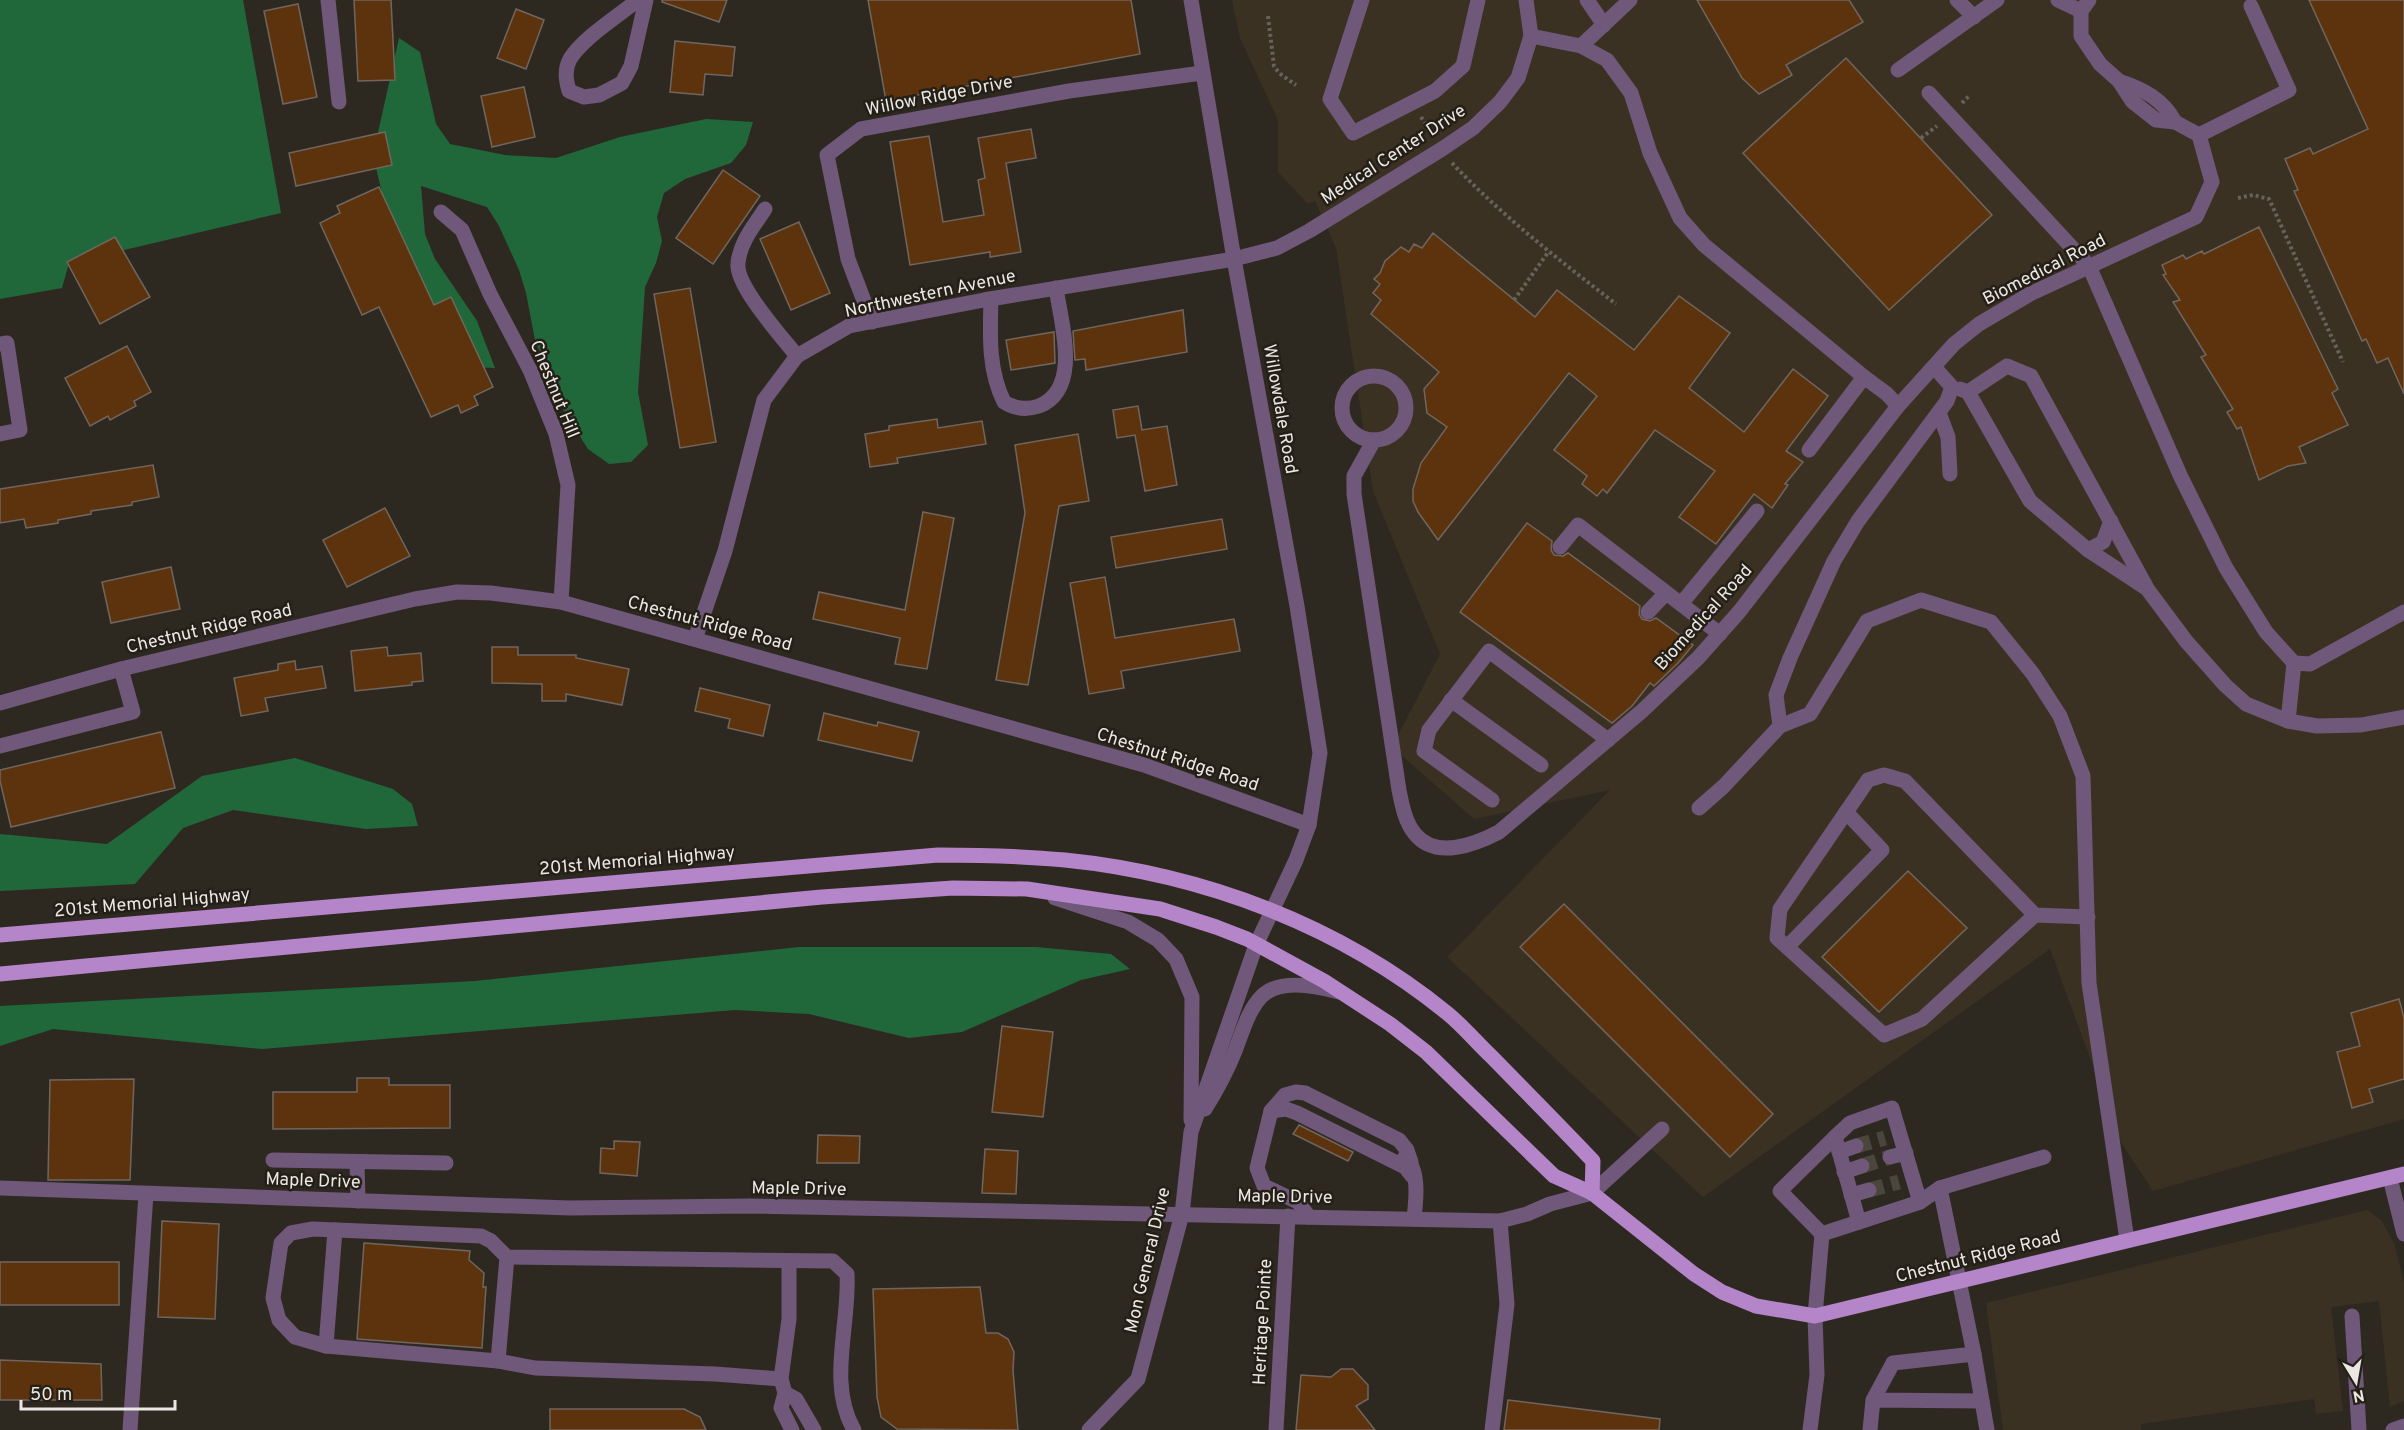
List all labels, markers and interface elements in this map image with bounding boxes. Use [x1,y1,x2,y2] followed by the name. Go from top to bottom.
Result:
[864,71,1015,122] street label: Willow Ridge Drive
[1317,100,1471,211] street label: Medical Center Drive
[1979,229,2110,311] street label: Biomedical Road
[843,265,1018,324] street label: Northwestern Avenue
[524,337,584,442] street label: Chestnut Hill
[1257,342,1302,476] street label: Willowdale Road
[1650,560,1758,676] street label: Biomedical Road
[625,591,794,657] street label: Chestnut Ridge Road
[124,599,295,660] street label: Chestnut Ridge Road
[1093,723,1262,798] street label: Chestnut Ridge Road
[538,841,736,882] street label: 201st Memorial Highway
[53,883,251,924] street label: 201st Memorial Highway
[265,1168,361,1195] street label: Maple Drive
[751,1177,847,1202] street label: Maple Drive
[1120,1185,1176,1336] street label: Mon General Drive
[1237,1185,1333,1210] street label: Maple Drive
[1893,1226,2063,1289] street label: Chestnut Ridge Road
[1249,1258,1278,1386] street label: Heritage Pointe
[2326,1352,2386,1412] north arrow
[21,1373,176,1411] scale bar
[30,1384,72,1407] text: 50 m
[2351,1384,2366,1406] text: N

